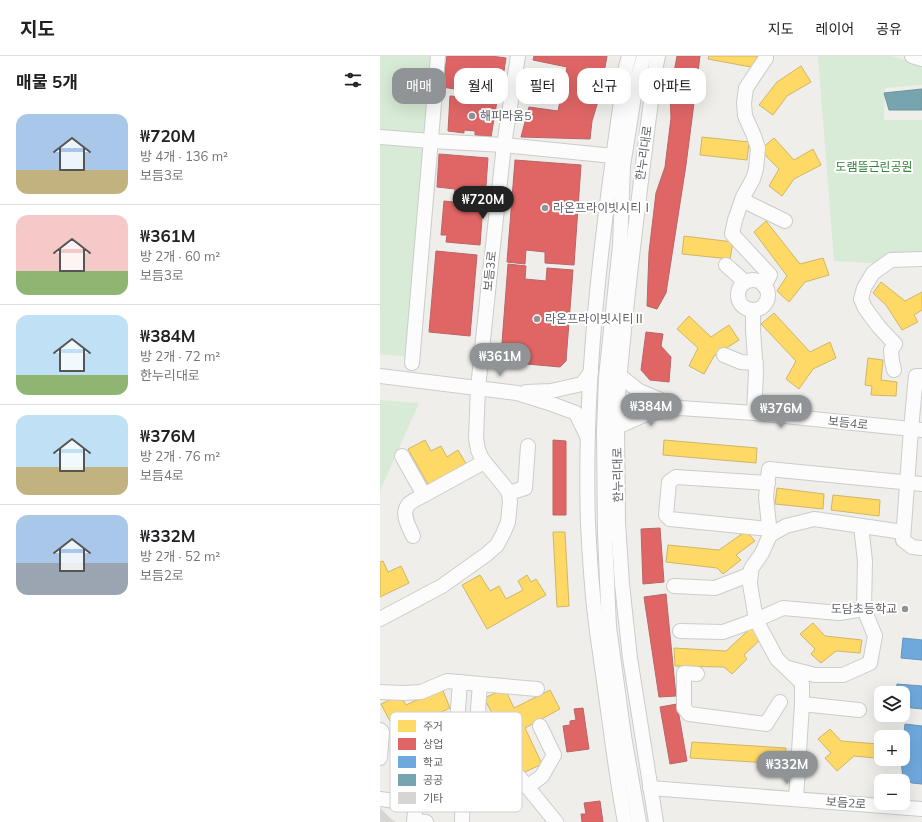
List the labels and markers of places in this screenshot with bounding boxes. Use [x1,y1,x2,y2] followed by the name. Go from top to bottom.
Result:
[480,108,531,123] place label: 해피라움5
[467,111,477,121] marker: 해피라움5
[455,186,511,220] pin: ₩720M
[553,200,653,215] place label: 라온프라이빗시티Ⅰ
[540,203,550,213] marker: 라온프라이빗시티Ⅰ
[545,311,645,326] place label: 라온프라이빗시티Ⅱ
[532,314,542,324] marker: 라온프라이빗시티Ⅱ
[472,343,528,377] pin: ₩361M
[623,393,679,427] pin: ₩384M
[753,395,809,429] pin: ₩376M
[831,601,897,616] place label: 도담초등학교
[900,604,910,614] marker: 도담초등학교
[759,751,815,785] pin: ₩332M

